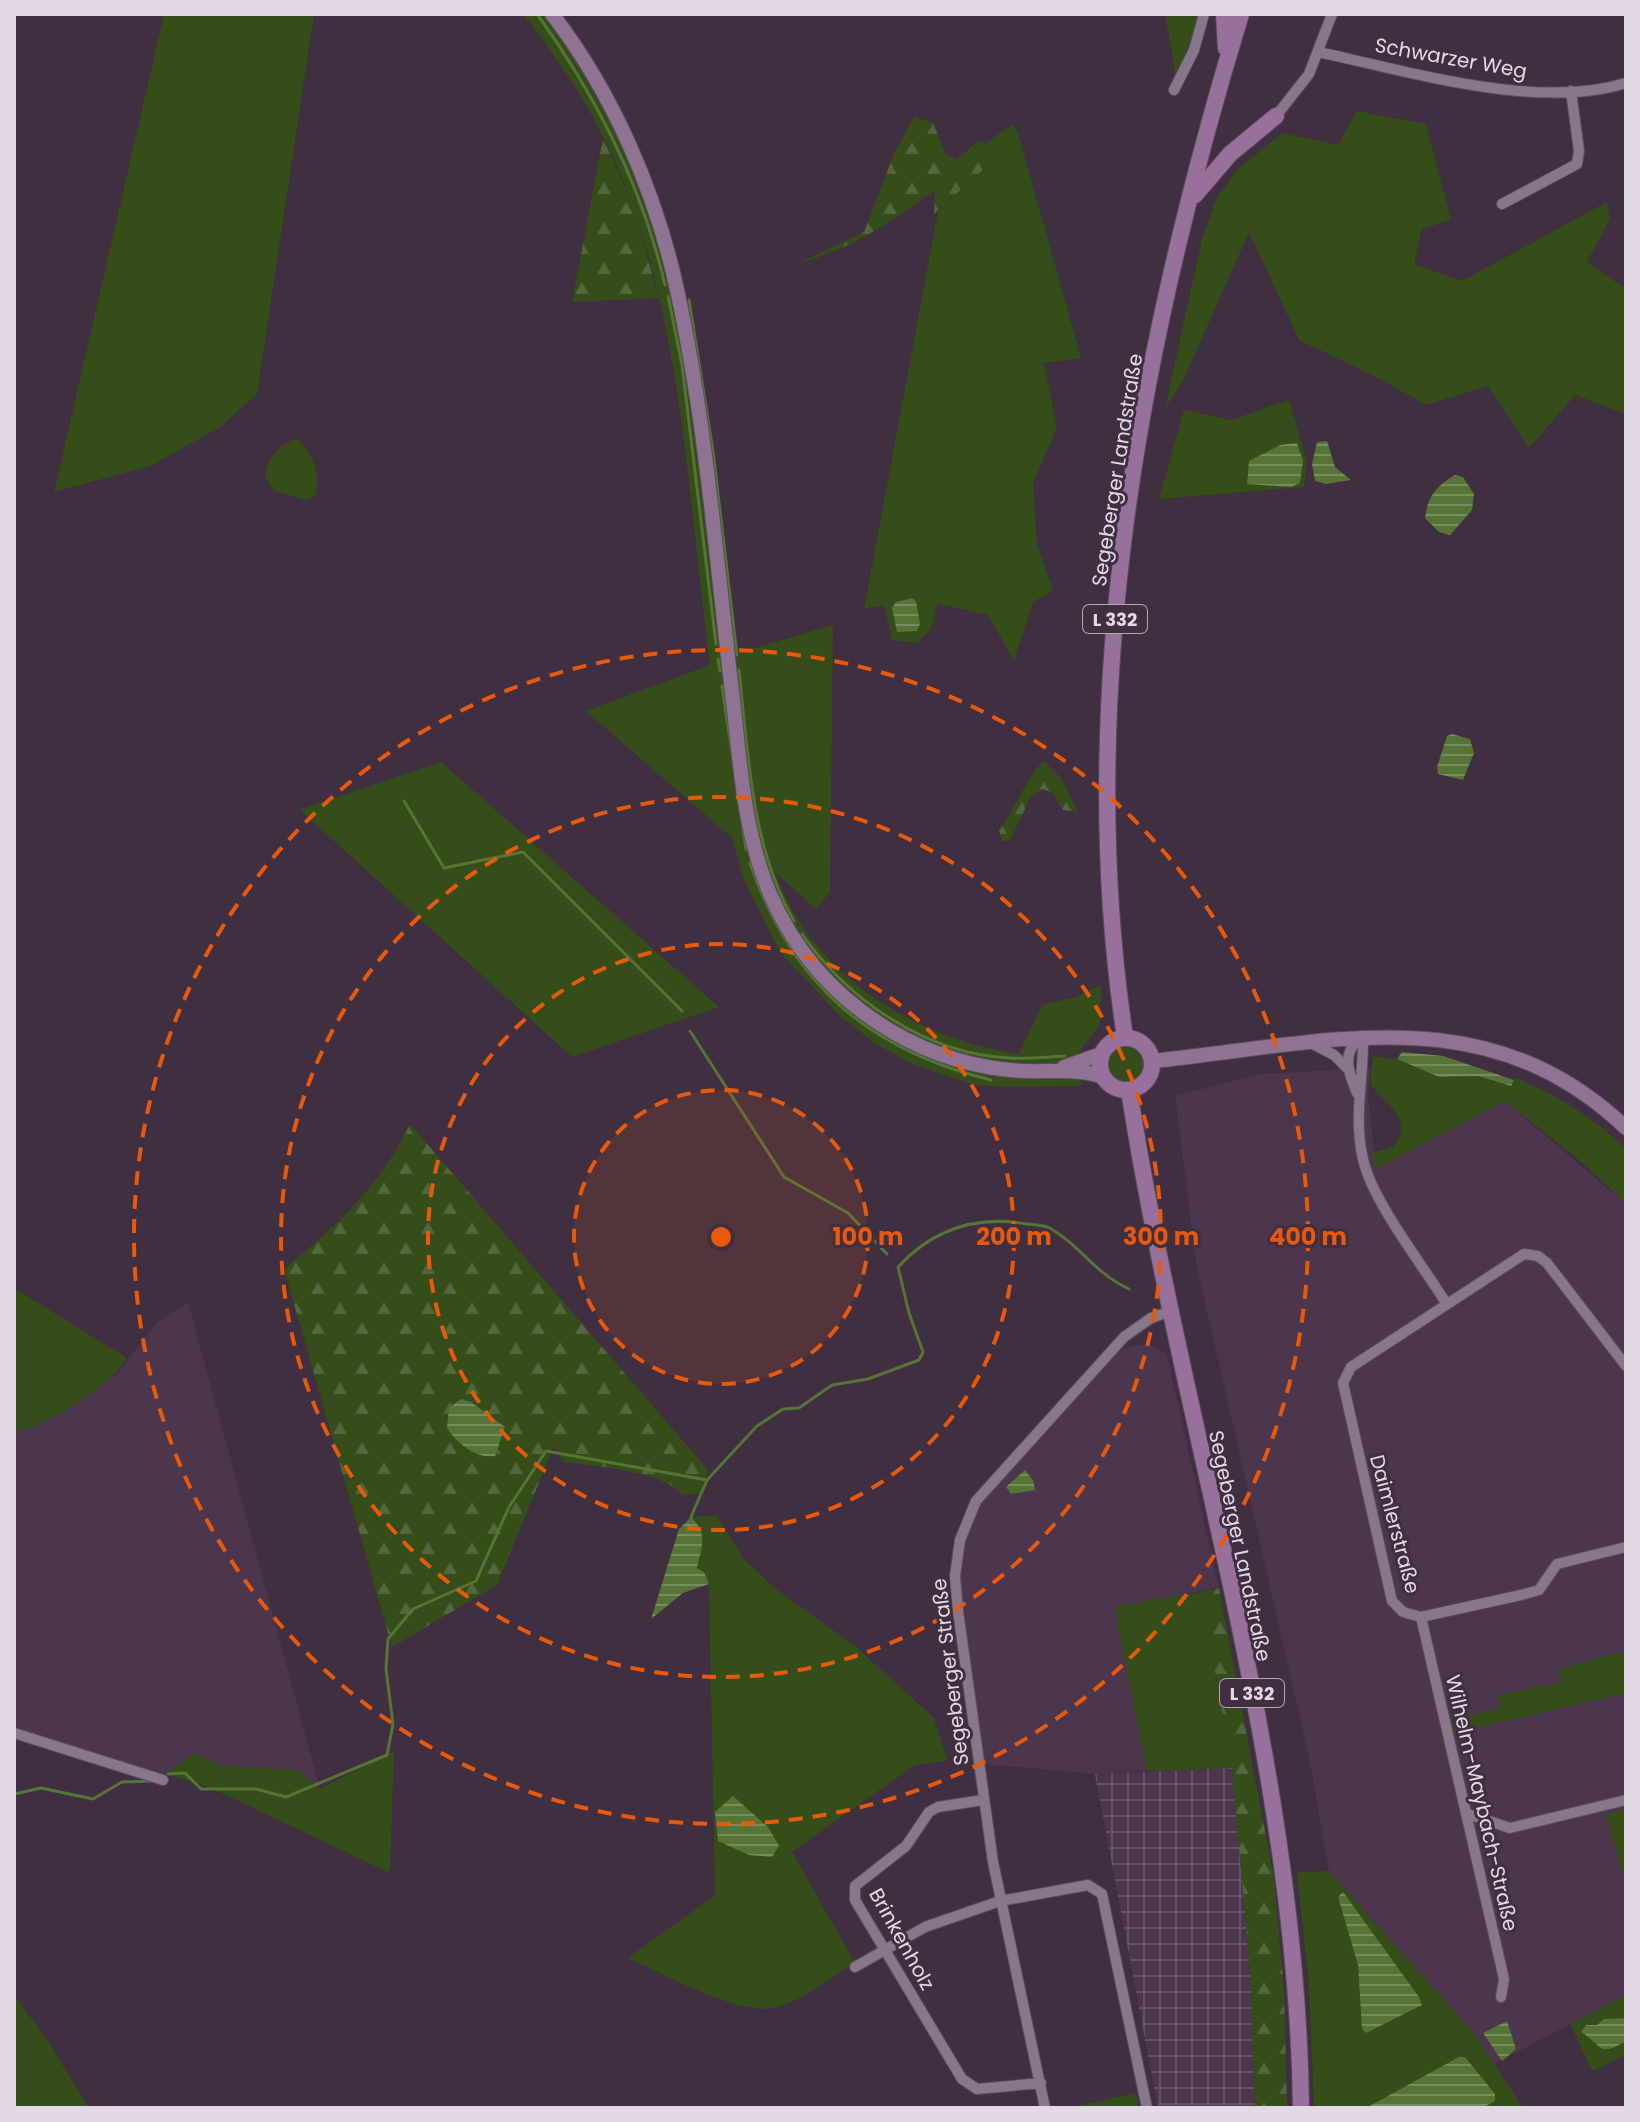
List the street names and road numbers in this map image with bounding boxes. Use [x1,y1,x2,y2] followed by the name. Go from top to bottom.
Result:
[1373,31,1529,85] street label: Schwarzer Weg
[1085,352,1149,588] street label: Segeberger Landstraße
[1083,605,1147,633] road number: L 332
[1202,1428,1278,1664] street label: Segeberger Landstraße
[1363,1451,1427,1597] street label: Daimlerstraße
[925,1577,975,1767] street label: Segeberger Straße
[1439,1672,1525,1934] street label: Wilhelm-Maybach-Straße
[1220,1679,1284,1707] road number: L 332
[862,1883,942,1995] street label: Brinkenholz

